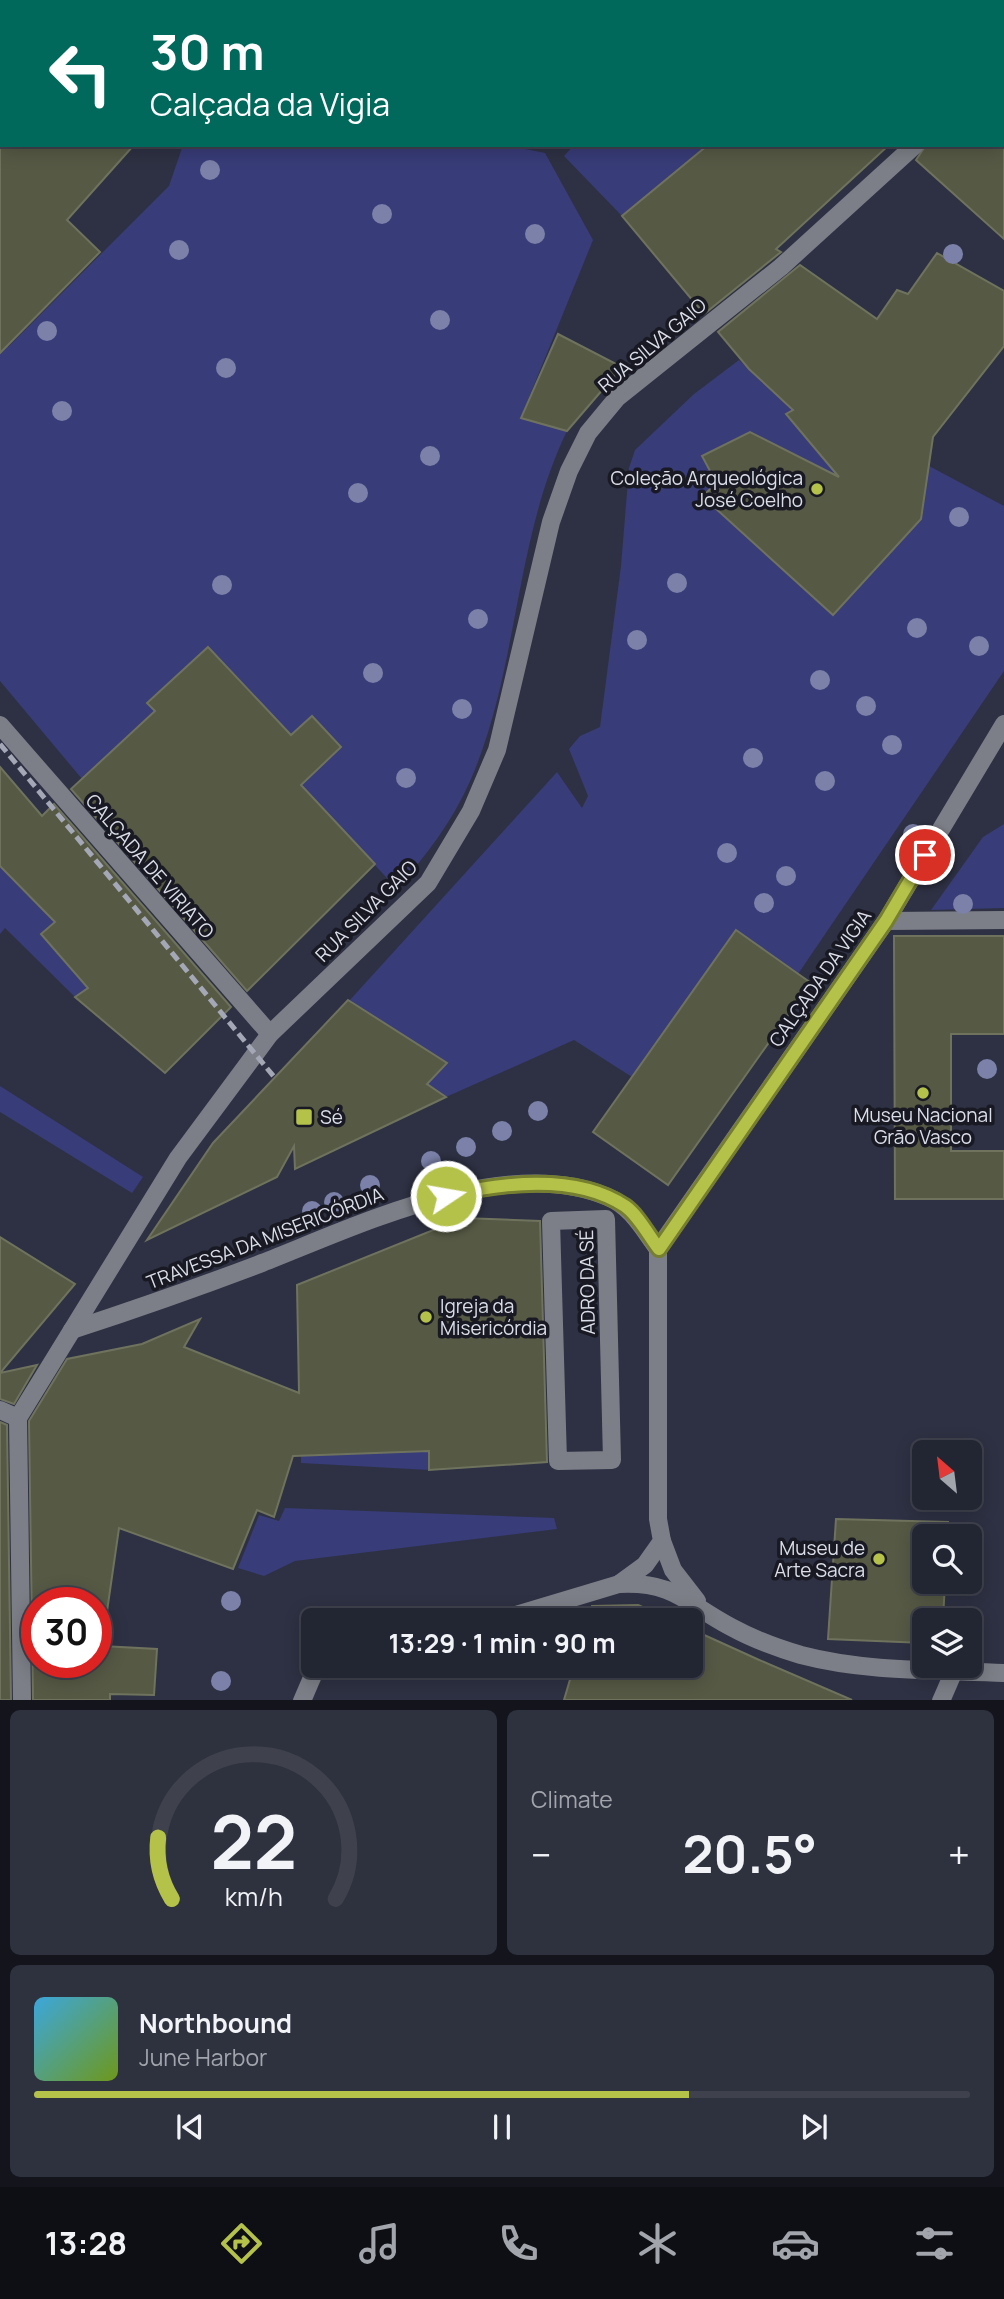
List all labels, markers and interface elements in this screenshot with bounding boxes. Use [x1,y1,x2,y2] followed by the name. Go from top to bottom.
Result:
[150,18,265,85] text: 30 m
[35,28,126,119] icon: left
[150,82,390,126] text: Calçada da Vigia
[592,292,712,398] street label: RUA SILVA GAIO
[610,465,803,513] place label: Coleção Arqueológica José Coelho
[809,481,825,497] marker: Coleção Arqueológica José Coelho
[80,788,220,944] street label: CALÇADA DE VIRIATO
[895,825,955,885] pin
[906,836,944,874] icon: arrive
[309,854,423,968] street label: RUA SILVA GAIO
[763,904,877,1052] street label: CALÇADA DA VIGIA
[915,1085,931,1101] marker: Museu Nacional Grão Vasco
[853,1102,993,1150] place label: Museu Nacional Grão Vasco
[320,1104,343,1130] place label: Sé
[294,1107,314,1127] marker: Sé
[409,1159,483,1233] position arrow
[143,1181,387,1295] street label: TRAVESSA DA MISERICÓRDIA
[573,1229,601,1335] street label: ADRO DA SÉ
[440,1293,547,1341] place label: Igreja da Misericórdia
[418,1309,434,1325] marker: Igreja da Misericórdia
[912,1440,982,1510] north arrow
[912,1440,982,1678] map controls
[912,1524,982,1594] button: search
[774,1535,865,1583] place label: Museu de Arte Sacra
[871,1551,887,1567] marker: Museu de Arte Sacra
[21,1587,112,1678] speed limit sign: 30
[912,1608,982,1678] button: layers
[388,1625,616,1661] text: 13:29 · 1 min · 90 m
[531,1783,613,1815] text: Climate
[210,1791,297,1891] text: 22
[682,1818,817,1889] text: 20.5°
[531,1828,552,1880] text: −
[948,1828,970,1880] text: +
[224,1878,283,1913] text: km/h
[139,2005,292,2041] text: Northbound
[139,2041,267,2073] text: June Harbor
[171,2108,209,2146] icon: previous
[483,2108,521,2146] icon: pause
[795,2108,833,2146] icon: next
[217,2219,266,2268] icon: directions
[355,2219,404,2268] icon: music
[494,2219,543,2268] icon: phone
[633,2219,682,2268] icon: climate
[771,2219,820,2268] icon: car
[910,2219,959,2268] icon: filters
[45,2221,127,2265] text: 13:28

